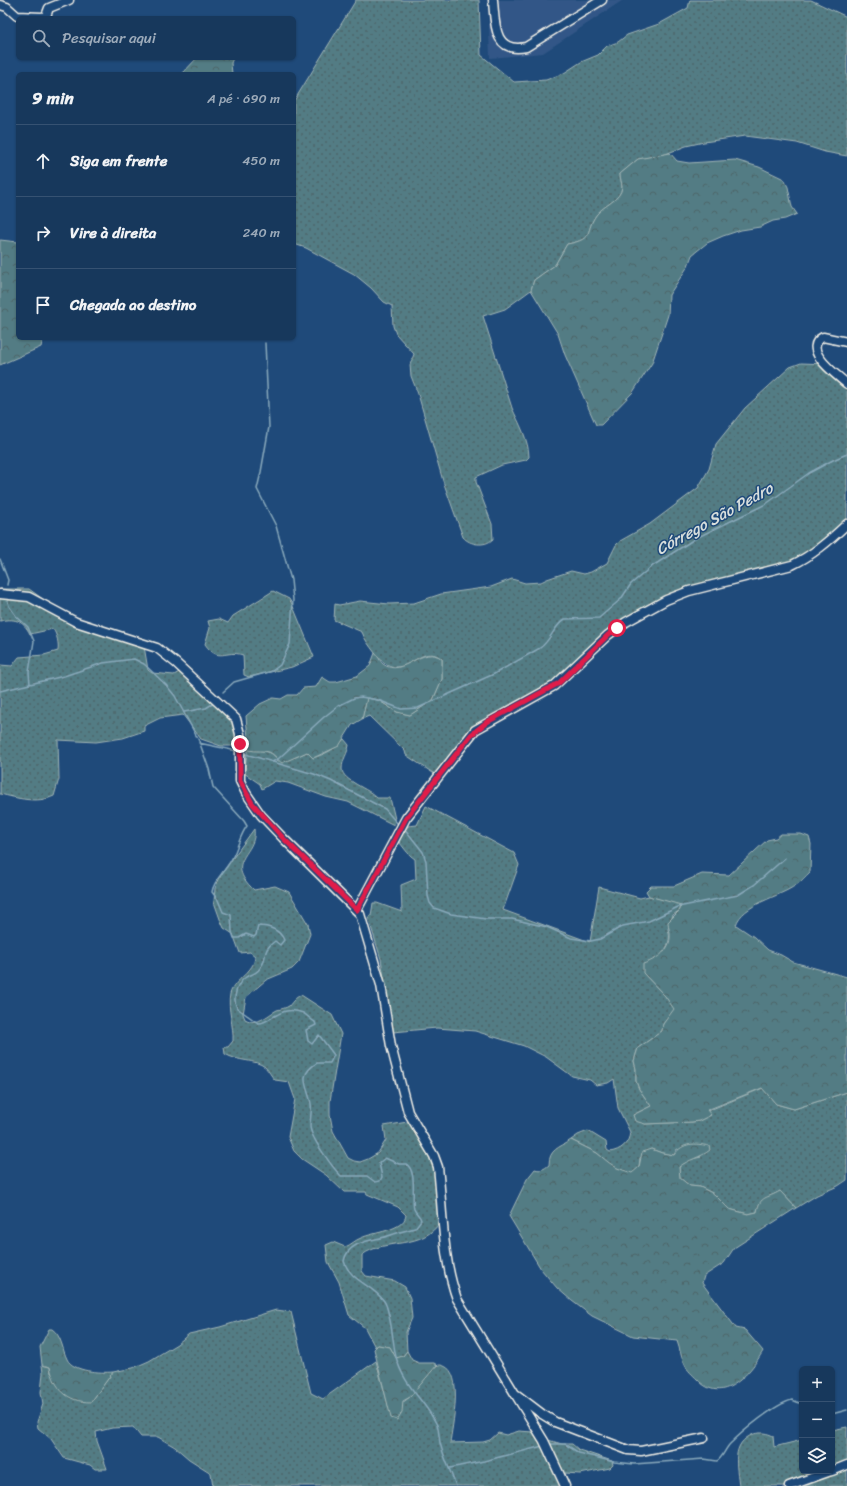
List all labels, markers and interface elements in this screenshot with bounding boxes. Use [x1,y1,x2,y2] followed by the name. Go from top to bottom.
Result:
[16,16,296,60] search box
[62,25,156,51] text: Pesquisar aqui
[30,27,52,49] icon: search
[32,83,74,113] text: 9 min
[207,87,280,110] text: A pé · 690 m
[70,148,167,174] text: Siga em frente
[242,149,280,172] text: 450 m
[32,150,54,172] icon: ahead
[70,220,156,246] text: Vire à direita
[243,221,280,244] text: 240 m
[32,222,54,244] icon: right
[70,292,196,318] text: Chegada ao destino
[32,294,54,316] icon: arrive
[650,474,779,563] water label: Córrego São Pedro
[608,619,626,637] route start
[231,735,249,753] route end
[799,1366,835,1474] map controls
[799,1366,835,1402] button: +
[799,1402,835,1438] button: −
[799,1438,835,1474] button: layers

